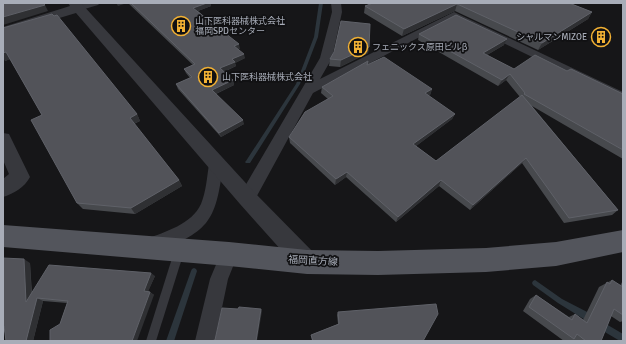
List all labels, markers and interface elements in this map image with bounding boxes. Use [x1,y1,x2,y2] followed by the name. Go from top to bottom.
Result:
[170,15,192,37] building icon: 山下医科器械株式会社 福岡SPDセンター
[195,16,285,37] place label: 山下医科器械株式会社 福岡SPDセンター
[590,26,612,48] building icon: シャルマンMIZOE
[516,32,587,43] place label: シャルマンMIZOE
[347,36,369,58] building icon: フェニックス原田ビルβ
[372,42,468,53] place label: フェニックス原田ビルβ
[197,66,219,88] building icon: 山下医科器械株式会社
[222,72,312,83] place label: 山下医科器械株式会社
[288,254,338,268] street label: 福岡直方線

